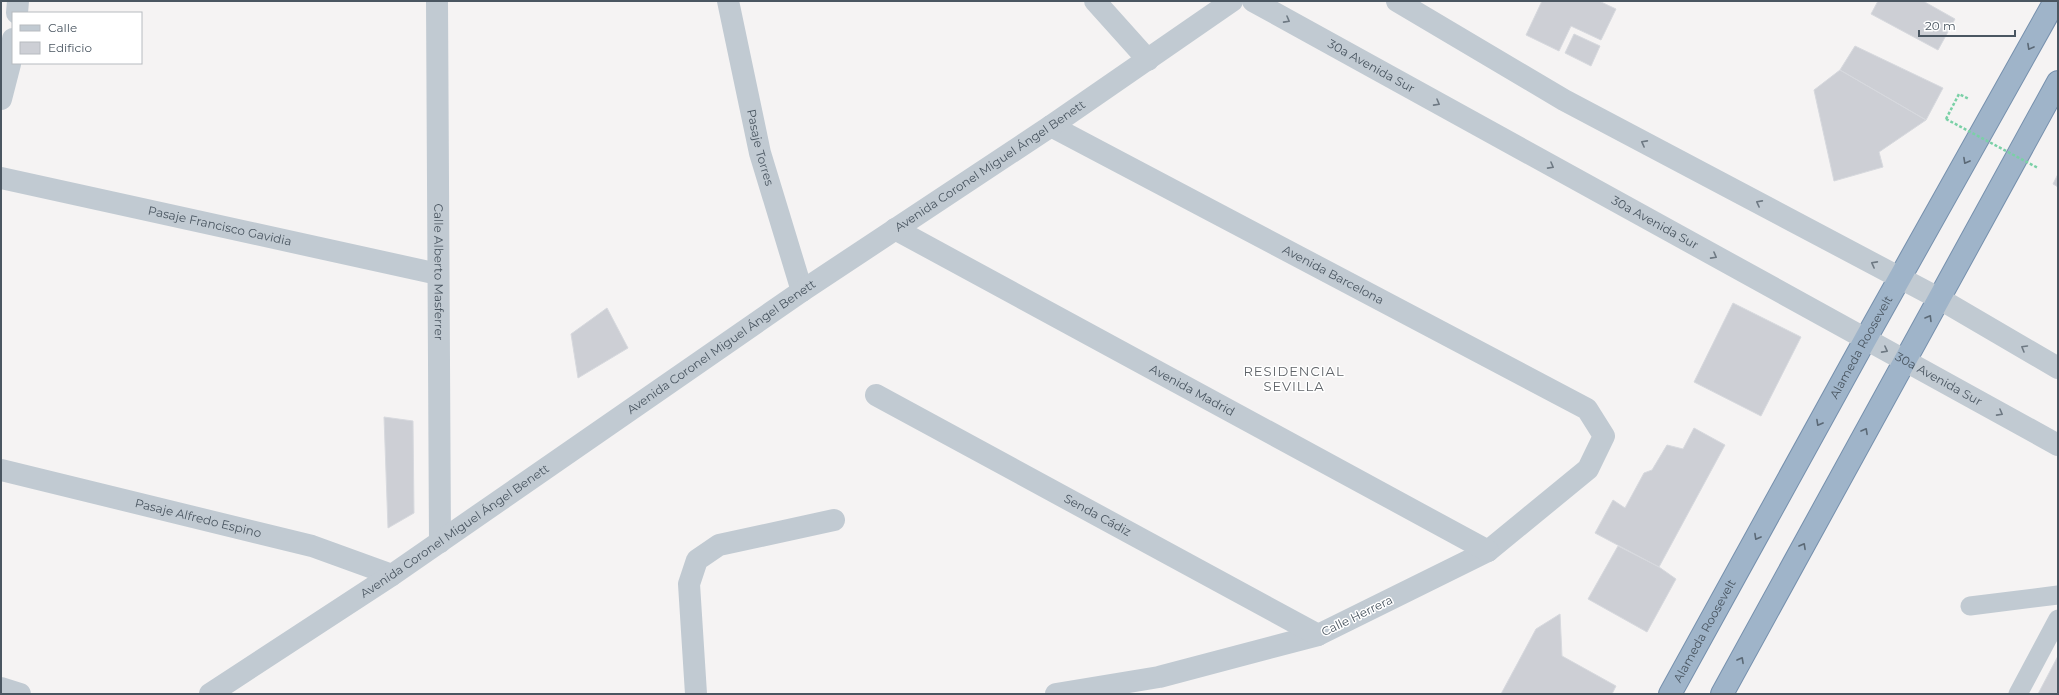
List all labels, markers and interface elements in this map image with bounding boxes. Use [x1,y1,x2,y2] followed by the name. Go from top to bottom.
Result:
[12,12,142,64] legend
[1919,12,2015,38] scale bar
[1283,15,1290,22] one-way arrow
[1925,18,1956,33] text: 20 m
[48,20,77,35] text: Calle
[1325,36,1418,96] street label: 30a Avenida Sur
[48,40,92,55] text: Edificio
[2027,43,2034,50] one-way arrow
[892,97,1088,235] street label: Avenida Coronel Miguel Ángel Benett
[1433,98,1441,105] one-way arrow
[744,108,778,188] street label: Pasaje Torres
[1641,140,1649,147] one-way arrow
[1964,157,1971,164] one-way arrow
[1547,161,1554,168] one-way arrow
[1609,192,1701,252] street label: 30a Avenida Sur
[1756,201,1764,208] one-way arrow
[147,202,293,249] street label: Pasaje Francisco Gavidia
[431,203,447,341] street label: Calle Alberto Masferrer
[1280,242,1387,307] street label: Avenida Barcelona
[1710,251,1717,259] one-way arrow
[1871,261,1878,269] one-way arrow
[624,276,818,417] street label: Avenida Coronel Miguel Ángel Benett
[1826,293,1895,401] street label: Alameda Roosevelt
[1924,315,1932,322] one-way arrow
[1880,345,1888,353] one-way arrow
[2021,346,2028,353] one-way arrow
[1893,349,1985,409] street label: 30a Avenida Sur
[1147,361,1237,419] street label: Avenida Madrid
[1243,363,1345,394] district label: RESIDENCIAL SEVILLA
[1996,408,2003,415] one-way arrow
[1817,419,1824,426] one-way arrow
[1861,428,1868,436] one-way arrow
[357,460,552,601] street label: Avenida Coronel Miguel Ángel Benett
[1062,491,1134,539] street label: Senda Cádiz
[134,495,263,540] street label: Pasaje Alfredo Espino
[1754,533,1761,540] one-way arrow
[1798,542,1806,550] one-way arrow
[1670,576,1739,685] street label: Alameda Roosevelt
[1319,592,1395,639] street label: Calle Herrera
[1736,657,1743,664] one-way arrow

